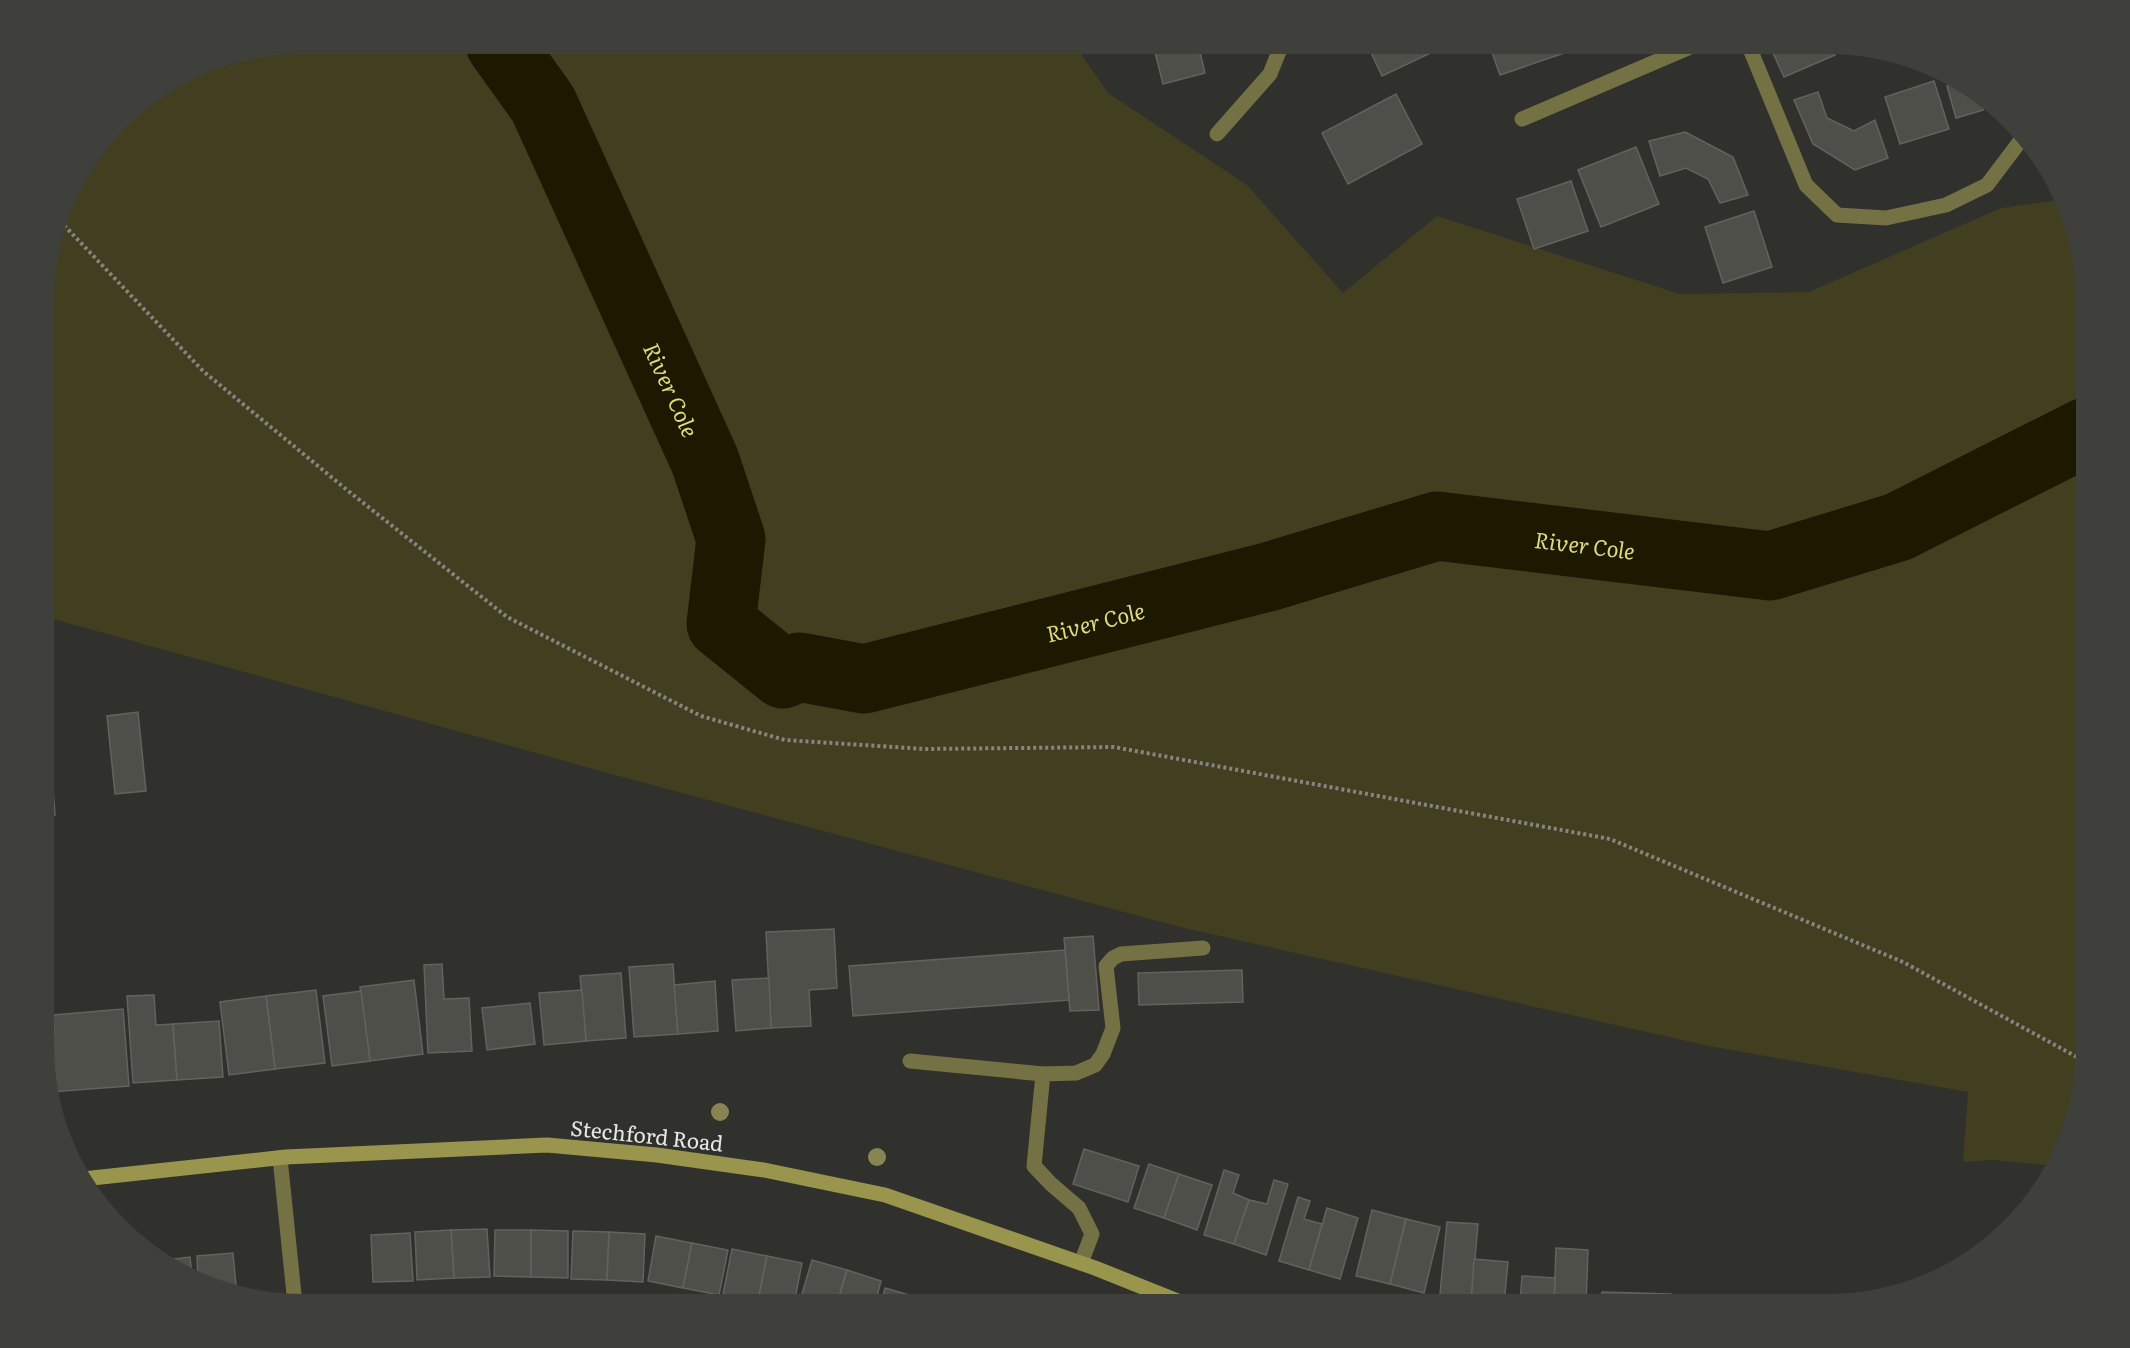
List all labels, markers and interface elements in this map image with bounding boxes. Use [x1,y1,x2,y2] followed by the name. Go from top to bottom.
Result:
[637,336,708,442] water label: River Cole
[1533,521,1637,566] water label: River Cole
[1042,592,1148,649] water label: River Cole
[569,1111,725,1157] street label: Stechford Road

